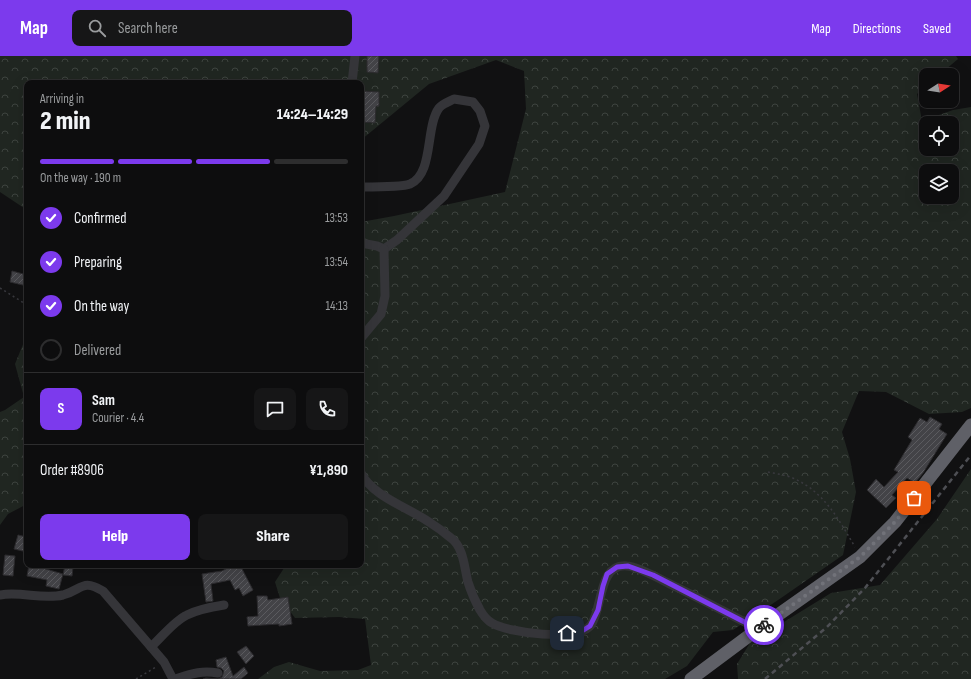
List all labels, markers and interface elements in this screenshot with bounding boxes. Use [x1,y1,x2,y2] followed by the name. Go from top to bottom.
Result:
[72,10,352,46] search box
[20,17,48,40] text: Map
[86,17,108,39] icon: search
[118,19,178,38] text: Search here
[811,20,831,37] text: Map
[853,20,901,37] text: Directions
[923,20,951,37] text: Saved
[919,68,959,108] north arrow
[919,68,959,204] map controls
[40,91,84,107] text: Arriving in
[277,105,348,124] text: 14:24–14:29
[40,106,90,137] text: 2 min
[919,116,959,156] button: locate
[919,164,959,204] button: layers
[40,170,121,186] text: On the way · 190 m
[40,207,62,229] icon: check
[74,209,127,228] text: Confirmed
[325,210,348,226] text: 13:53
[40,251,62,273] icon: check
[74,253,122,272] text: Preparing
[325,254,348,270] text: 13:54
[40,295,62,317] icon: check
[74,297,129,316] text: On the way
[326,298,348,314] text: 14:13
[74,341,121,360] text: Delivered
[254,388,296,430] button: chat
[306,388,348,430] button: phone
[92,391,115,410] text: Sam
[58,399,64,418] text: S
[92,410,144,426] text: Courier · 4.4
[40,461,104,480] text: Order #8906
[309,461,348,480] text: ¥1,890
[897,481,931,515] pin
[903,487,925,509] icon: bag
[40,514,190,560] button: Help
[198,514,348,560] button: Share
[744,605,784,645] courier
[753,614,775,636] icon: bike
[550,616,584,650] pin
[556,622,578,644] icon: home

